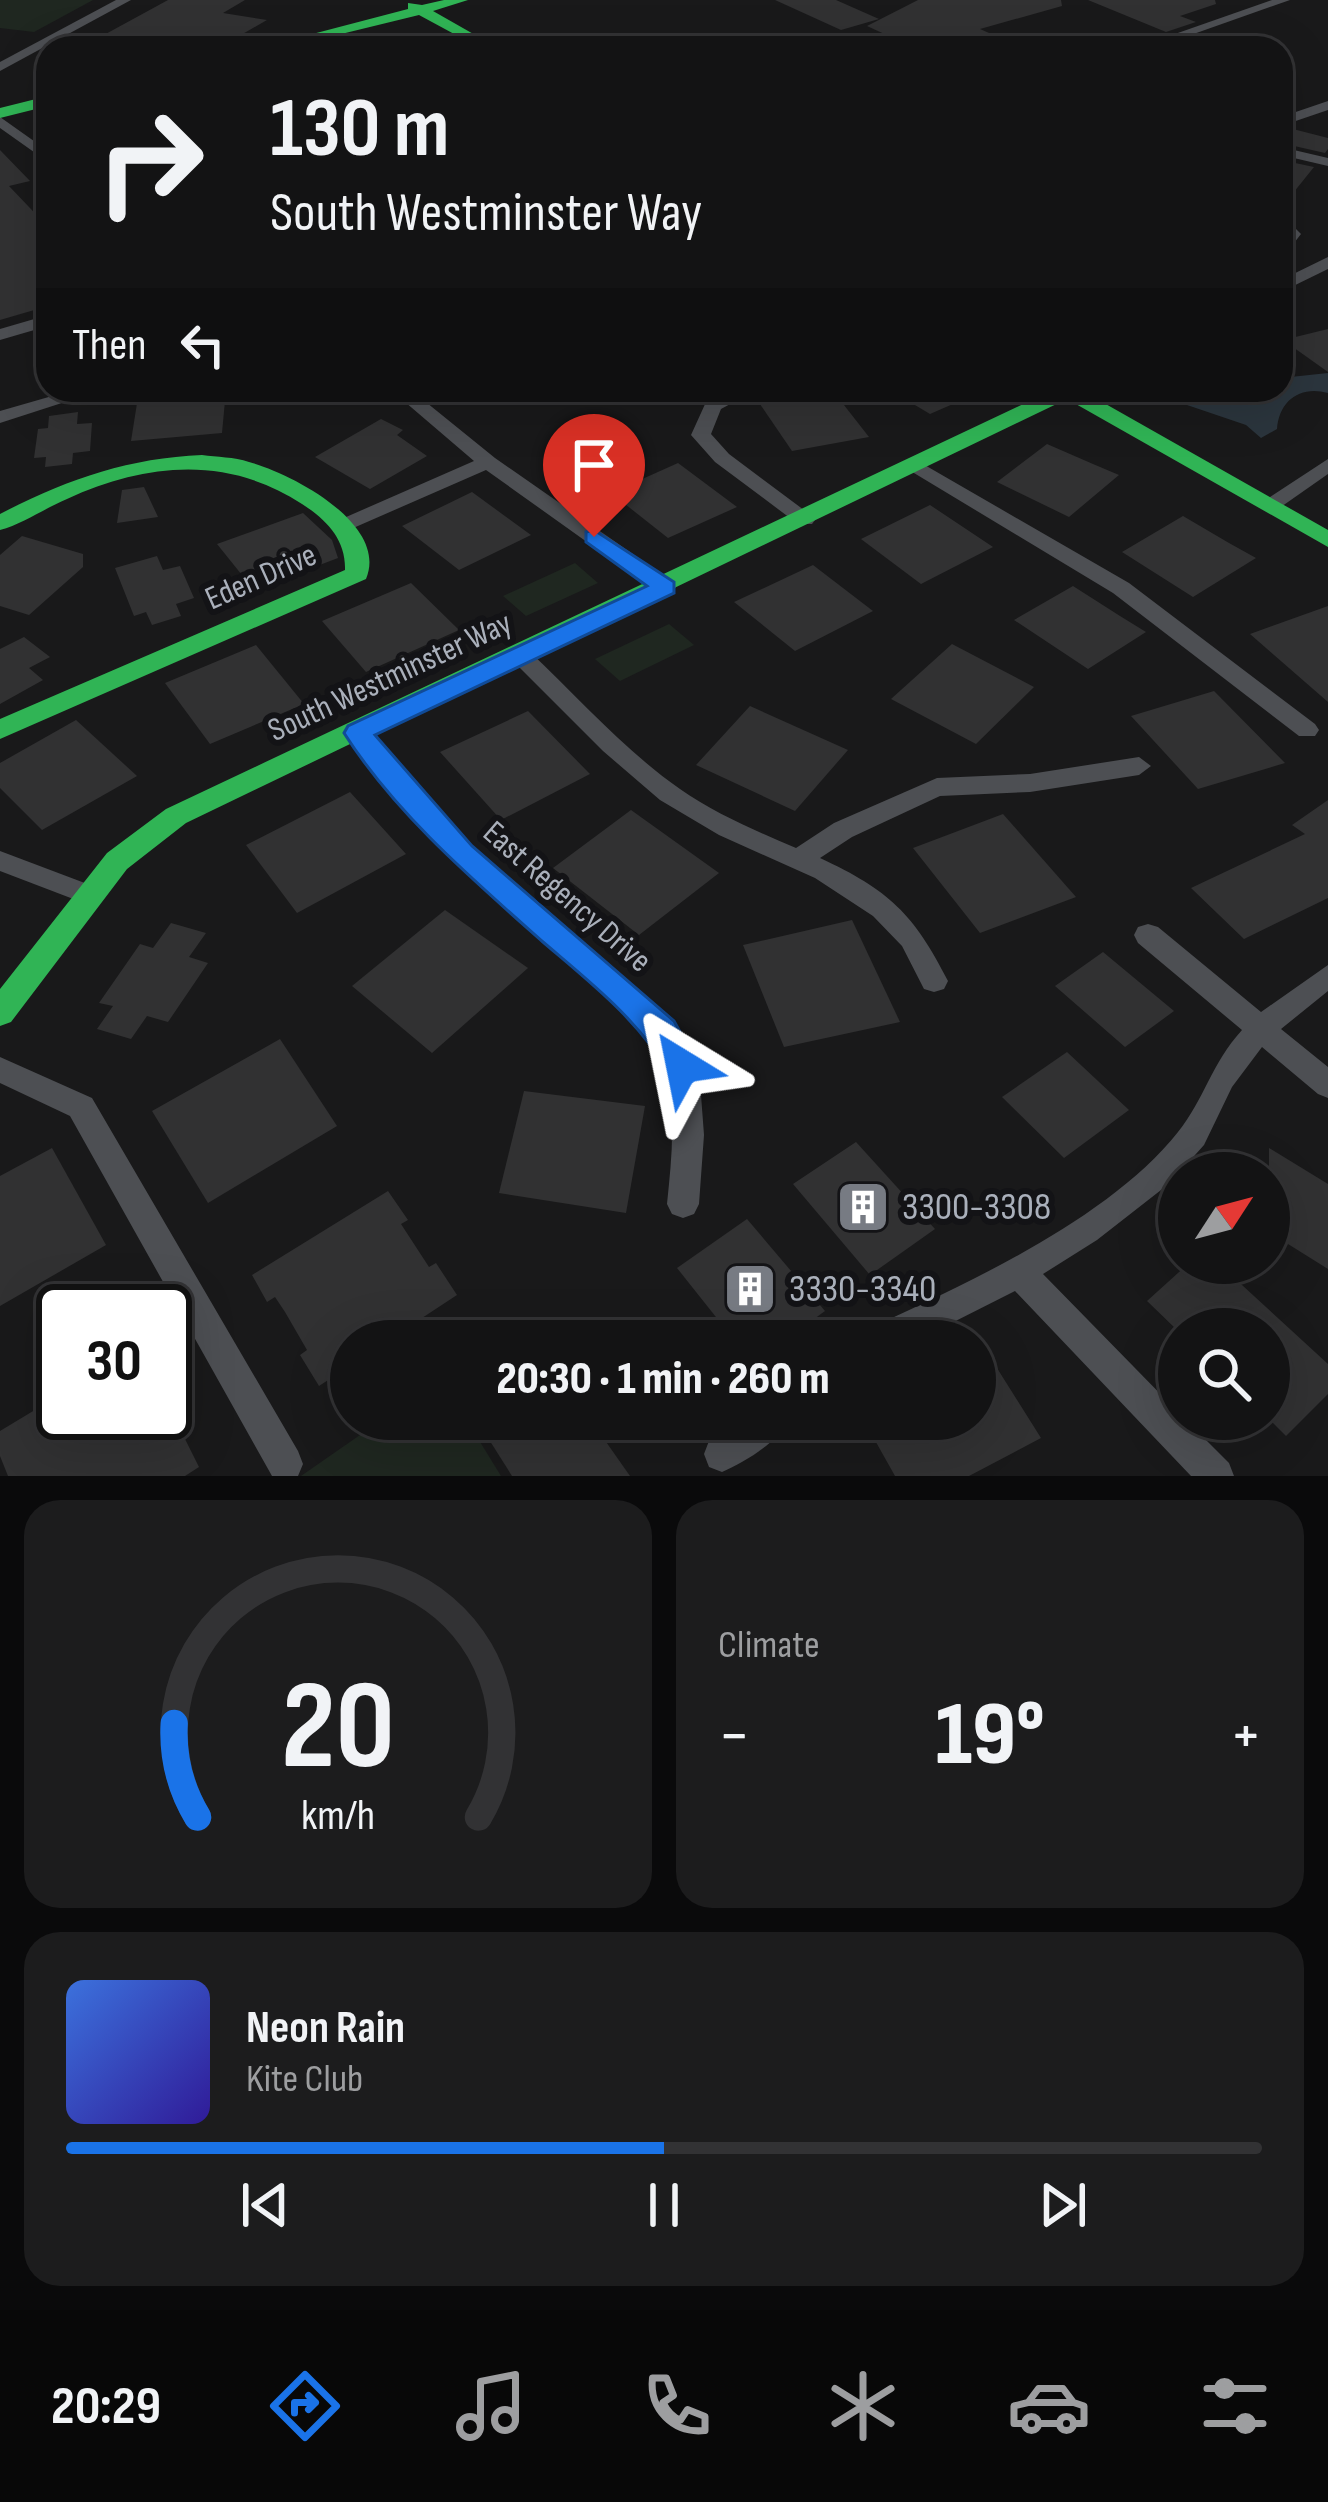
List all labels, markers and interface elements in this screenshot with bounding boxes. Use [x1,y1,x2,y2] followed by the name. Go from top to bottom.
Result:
[270,79,449,180] text: 130 m
[72,84,228,240] icon: right
[270,181,702,246] text: South Westminster Way
[170,312,236,378] icon: left
[72,318,146,373] text: Then
[543,414,645,537] pin
[561,432,627,498] icon: arrive
[199,535,323,619] street label: Eden Drive
[262,603,518,751] street label: South Westminster Way
[475,813,659,981] street label: East Regency Drive
[619,1003,745,1129] position arrow
[1158,1152,1290,1284] north arrow
[1158,1152,1290,1440] map controls
[835,1179,891,1235] building icon: 3300-3308
[902,1184,1051,1231] place label: 3300-3308
[722,1261,778,1317] building icon: 3330-3340
[789,1266,936,1313] place label: 3330-3340
[36,1284,192,1440] speed limit sign: 30
[1158,1308,1290,1440] button: search
[497,1352,829,1407] text: 20:30 · 1 min · 260 m
[718,1622,820,1669] text: Climate
[281,1654,395,1803] text: 20
[935,1682,1045,1790] text: 19°
[718,1697,750,1776] text: −
[1230,1697,1262,1776] text: +
[301,1790,375,1842] text: km/h
[246,2001,405,2056] text: Neon Rain
[246,2056,363,2103] text: Kite Club
[232,2172,298,2238] icon: previous
[631,2172,697,2238] icon: pause
[1030,2172,1096,2238] icon: next
[263,2364,347,2448] icon: directions
[449,2364,533,2448] icon: music
[635,2364,719,2448] icon: phone
[821,2364,905,2448] icon: climate
[1007,2364,1091,2448] icon: car
[1193,2364,1277,2448] icon: filters
[51,2374,161,2439] text: 20:29

